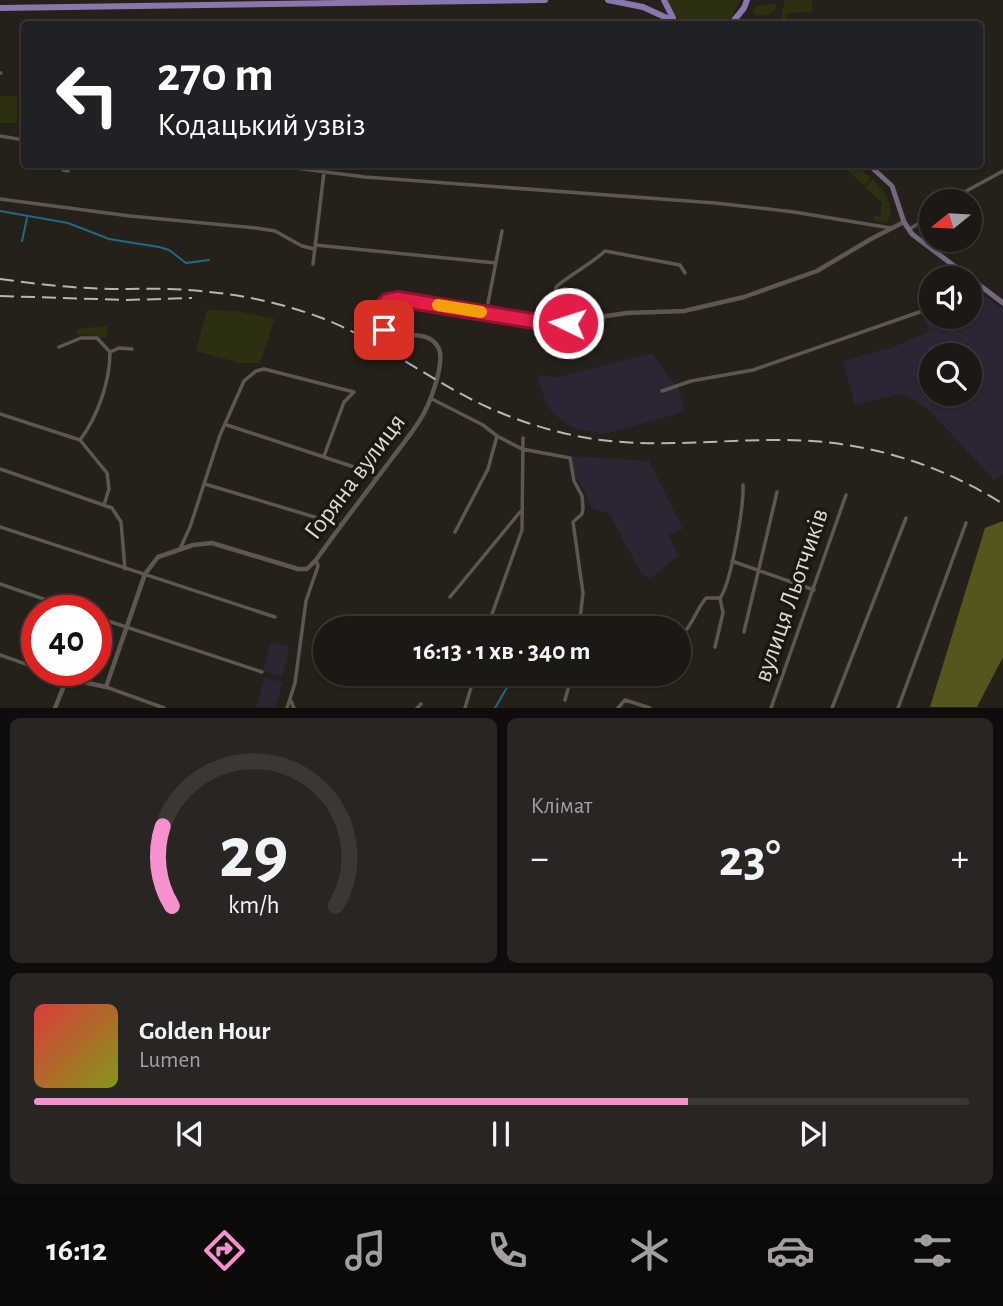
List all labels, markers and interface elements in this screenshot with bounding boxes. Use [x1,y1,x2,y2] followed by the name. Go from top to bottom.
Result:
[42,49,133,140] icon: left
[157,51,274,100] text: 270 m
[157,109,365,141] text: Кодацький узвіз
[919,189,982,252] north arrow
[919,189,982,406] map controls
[919,266,982,329] button: sound
[531,286,605,360] position arrow
[354,300,414,360] pin
[365,311,403,349] icon: arrive
[919,343,982,406] button: search
[299,409,410,544] street label: Горяна вулиця
[749,505,833,685] street label: вулиця Льотчиків
[21,595,112,686] speed limit sign: 40
[414,638,590,664] text: 16:13 · 1 хв · 340 m
[531,795,592,818] text: Клімат
[219,819,288,892] text: 29
[719,833,781,885] text: 23°
[531,840,549,878] text: −
[951,840,969,878] text: +
[227,893,279,918] text: km/h
[139,1018,270,1044] text: Golden Hour
[139,1049,201,1072] text: Lumen
[171,1115,209,1153] icon: previous
[482,1115,520,1153] icon: pause
[794,1115,832,1153] icon: next
[200,1226,249,1275] icon: directions
[341,1226,390,1275] icon: music
[483,1226,532,1275] icon: phone
[625,1226,674,1275] icon: climate
[766,1226,815,1275] icon: car
[908,1226,957,1275] icon: filters
[46,1234,107,1266] text: 16:12

